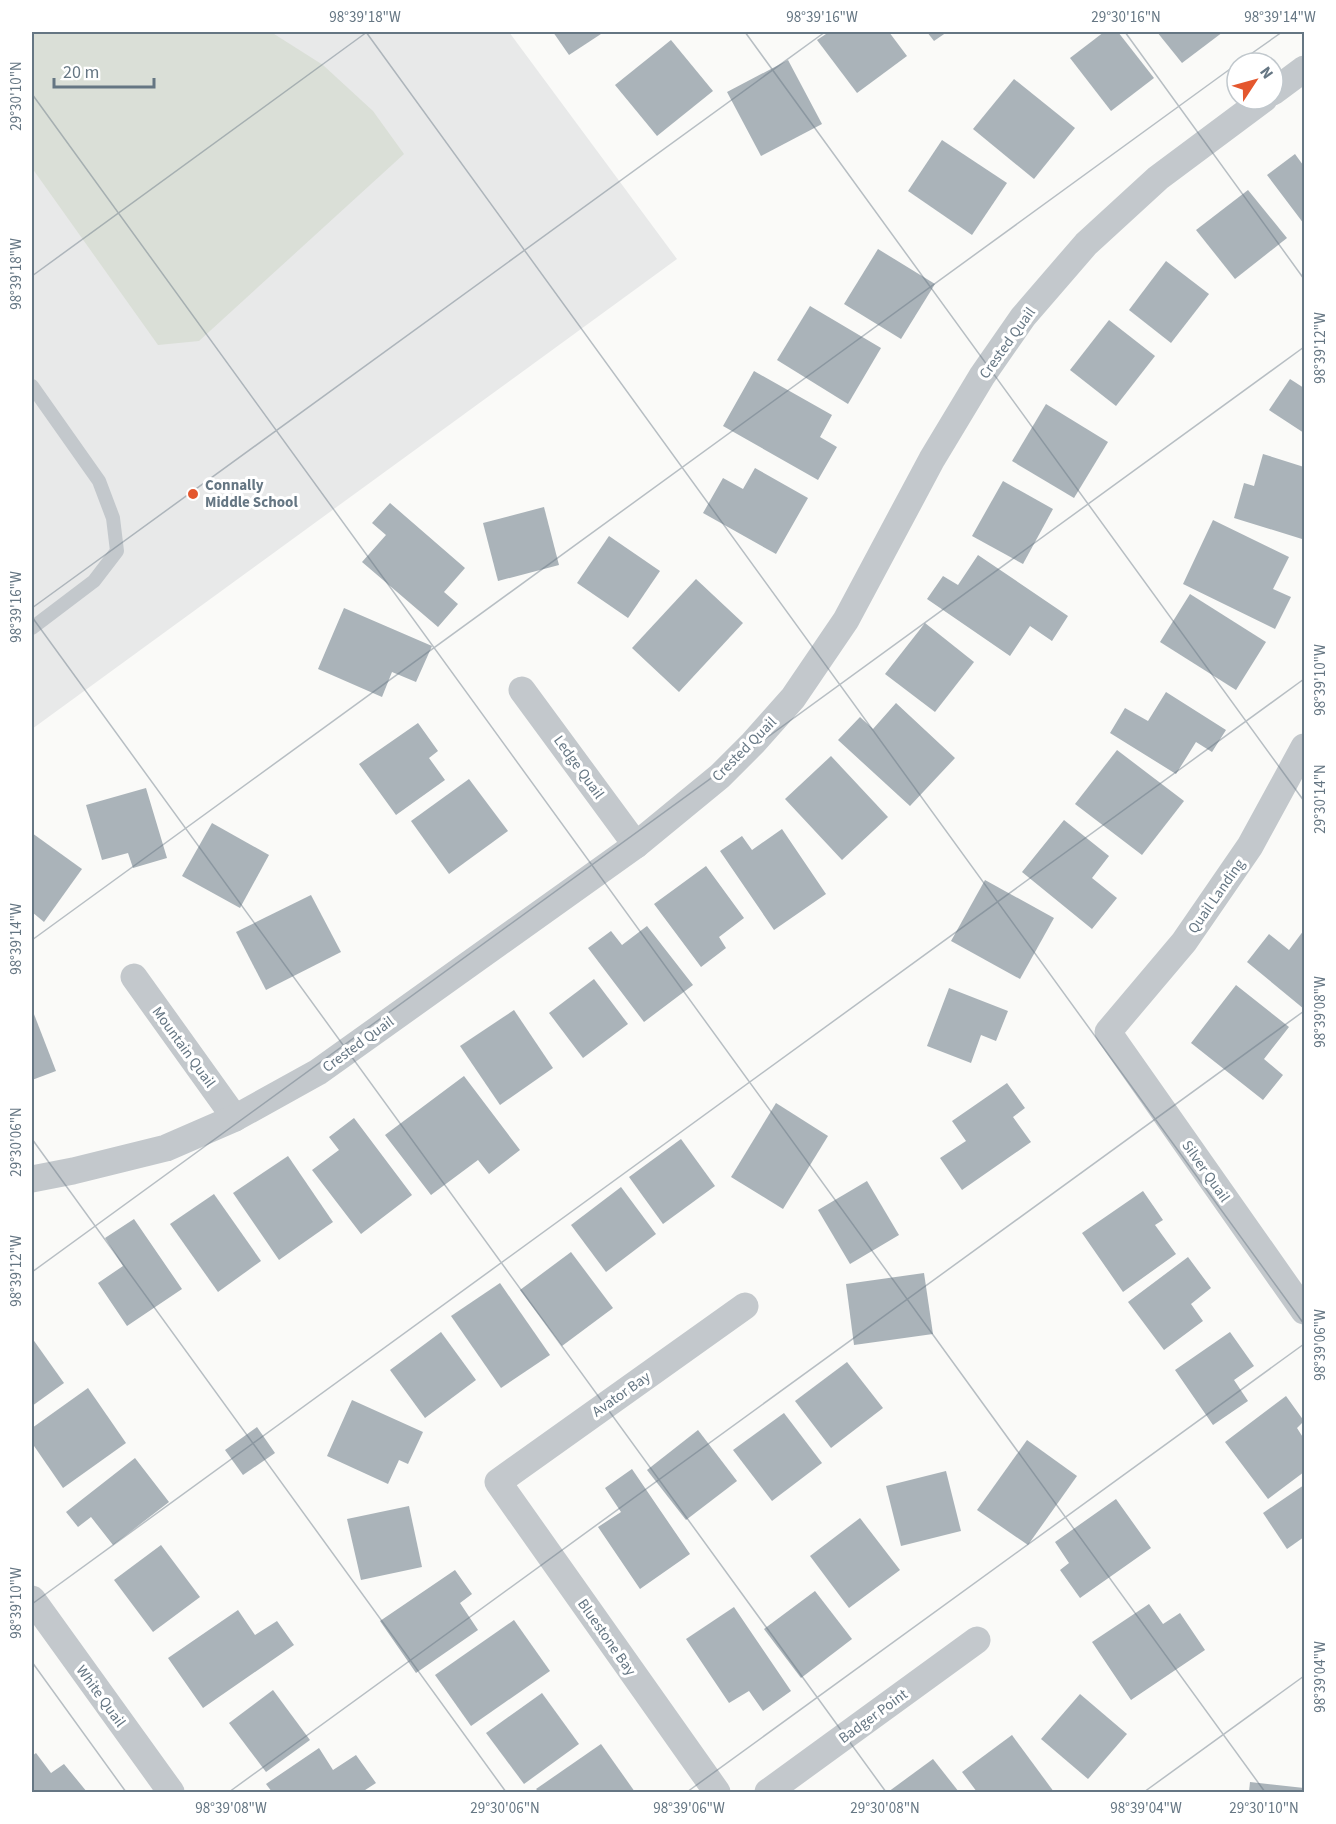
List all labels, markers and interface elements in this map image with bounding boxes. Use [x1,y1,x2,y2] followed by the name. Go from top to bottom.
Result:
[329,7,401,28] text: 98°39'18"W
[786,7,858,28] text: 98°39'16"W
[1091,7,1161,28] text: 29°30'16"N
[1244,7,1316,28] text: 98°39'14"W
[54,51,154,89] scale bar
[1225,51,1285,111] north arrow
[63,60,99,85] text: 20 m
[6,61,27,131] text: 29°30'10"N
[1254,62,1278,84] text: N
[6,238,27,310] text: 98°39'18"W
[974,303,1041,383] street label: Crested Quail
[1310,312,1331,384] text: 98°39'12"W
[205,475,298,513] place label: Connally Middle School
[186,487,200,501] marker: Connally Middle School
[6,571,27,643] text: 98°39'16"W
[1310,644,1331,716] text: 98°39'10"W
[707,712,782,786] street label: Crested Quail
[548,731,609,803] street label: Ledge Quail
[1310,764,1331,834] text: 29°30'14"N
[1183,854,1250,938] street label: Quail Landing
[6,903,27,975] text: 98°39'14"W
[1310,976,1331,1048] text: 98°39'08"W
[147,1002,220,1092] street label: Mountain Quail
[318,1011,399,1078] street label: Crested Quail
[6,1107,27,1177] text: 29°30'06"N
[1177,1136,1235,1207] street label: Silver Quail
[6,1235,27,1307] text: 98°39'12"W
[1310,1309,1331,1381] text: 98°39'06"W
[588,1367,655,1422] street label: Avator Bay
[6,1567,27,1639] text: 98°39'10"W
[572,1595,641,1680] street label: Bluestone Bay
[1310,1641,1331,1713] text: 98°39'04"W
[71,1661,130,1732] street label: White Quail
[834,1684,912,1749] street label: Badger Point
[195,1798,267,1819] text: 98°39'08"W
[470,1798,540,1819] text: 29°30'06"N
[653,1798,725,1819] text: 98°39'06"W
[850,1798,920,1819] text: 29°30'08"N
[1110,1798,1182,1819] text: 98°39'04"W
[1229,1798,1299,1819] text: 29°30'10"N

